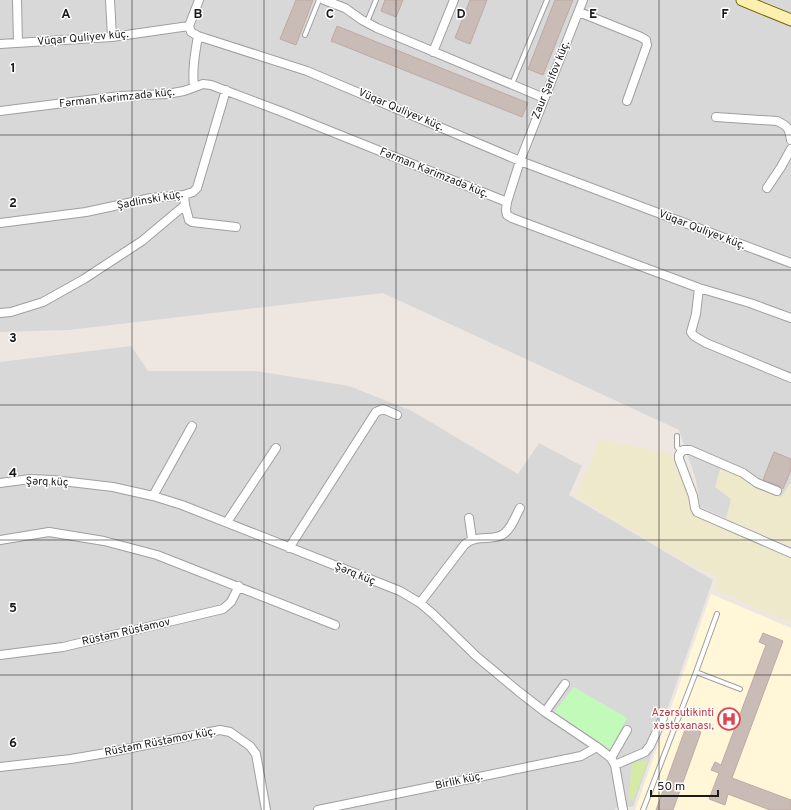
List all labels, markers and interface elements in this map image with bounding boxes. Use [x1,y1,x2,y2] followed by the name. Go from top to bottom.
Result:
[61,7,71,23] text: A
[194,7,203,23] text: B
[326,7,334,23] text: C
[456,7,466,23] text: D
[589,7,597,23] text: E
[721,7,729,23] text: F
[37,27,129,49] street label: Vüqar Quliyev küç.
[529,39,573,121] street label: Zaur Şərifov küç.
[10,61,16,77] text: 1
[59,85,175,111] street label: Fərman Kərimzadə küç.
[356,86,446,134] street label: Vüqar Quliyev küç.
[378,145,490,201] street label: Fərman Kərimzadə küç.
[116,187,184,213] street label: Şadlinski küç.
[9,196,17,212] text: 2
[657,207,747,253] street label: Vüqar Quliyev küç.
[9,331,17,347] text: 3
[9,466,17,482] text: 4
[25,474,69,490] street label: Şərq küç
[333,560,377,588] street label: Şərq küç
[9,601,17,617] text: 5
[80,615,172,649] street label: Rüstəm Rüstəmov
[652,706,715,733] place label: Azərsutikinti xəstəxanası,
[716,706,742,732] hospital icon: Azərsutikinti xəstəxanası,
[103,724,217,760] street label: Rüstəm Rüstəmov küç.
[9,736,17,752] text: 6
[434,769,484,793] street label: Birlik küç.
[651,772,718,798] scale bar
[657,779,685,795] text: 50 m

